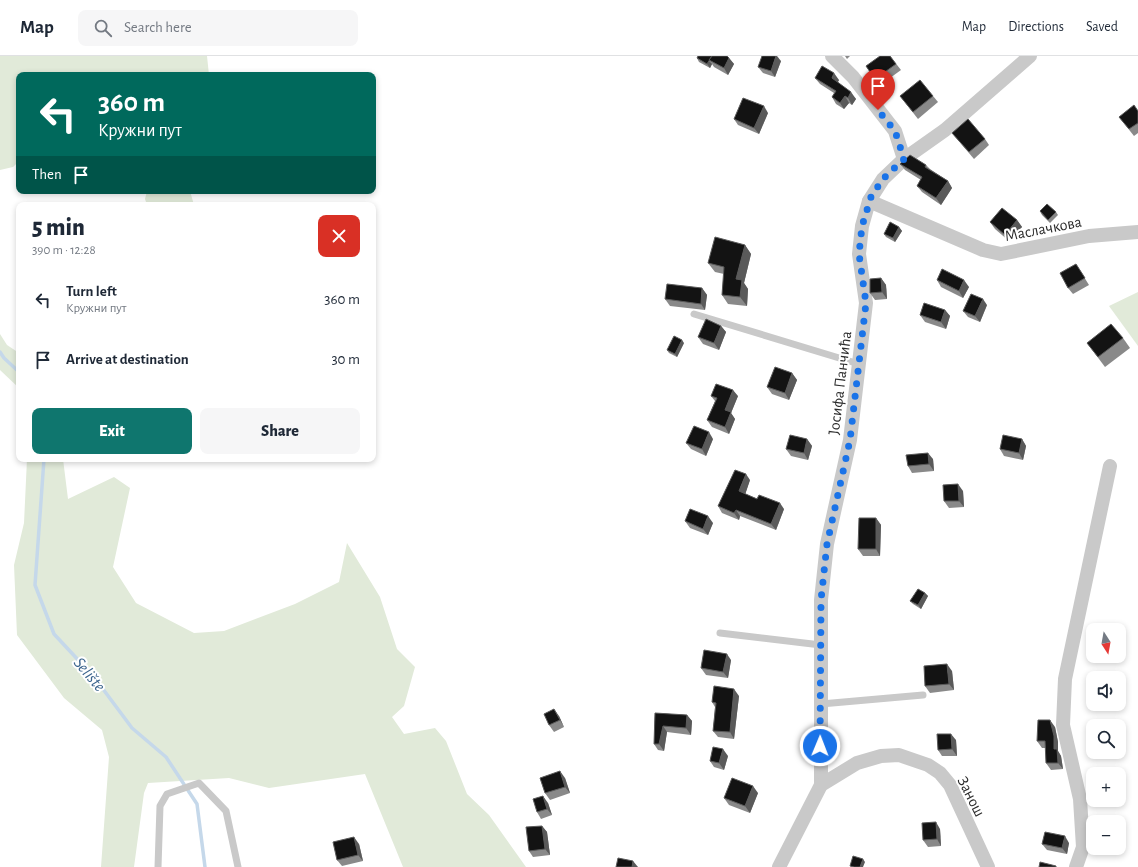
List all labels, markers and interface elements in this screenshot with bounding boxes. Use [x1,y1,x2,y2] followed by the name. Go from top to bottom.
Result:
[78,10,358,46] search box
[92,17,114,39] icon: search
[20,18,54,37] text: Map
[124,20,192,35] text: Search here
[962,20,986,34] text: Map
[1008,20,1064,34] text: Directions
[1086,20,1118,34] text: Saved
[861,69,895,110] pin
[867,75,889,97] icon: arrive
[32,88,84,140] icon: left
[98,89,165,117] text: 360 m
[98,122,182,140] text: Кружни пут
[70,164,92,186] icon: arrive
[32,167,62,182] text: Then
[1003,214,1083,244] street label: Маслачкова
[318,215,360,257] button: close
[32,216,85,240] text: 5 min
[32,244,96,257] text: 390 m · 12:28
[66,284,117,299] text: Turn left
[32,289,54,311] icon: left
[324,292,360,307] text: 360 m
[66,302,126,315] text: Кружни пут
[826,330,854,436] street label: Јосифа Панчића
[32,349,54,371] icon: arrive
[66,352,189,367] text: Arrive at destination
[331,352,360,367] text: 30 m
[32,408,192,454] button: Exit
[200,408,360,454] button: Share
[1086,623,1126,663] north arrow
[1086,623,1126,855] map controls
[71,654,109,695] water label: Selište
[1086,671,1126,711] button: sound
[1086,719,1126,759] button: search
[799,725,841,767] position arrow
[1086,767,1126,807] button: +
[954,774,988,819] street label: Занош
[1086,815,1126,855] button: −

